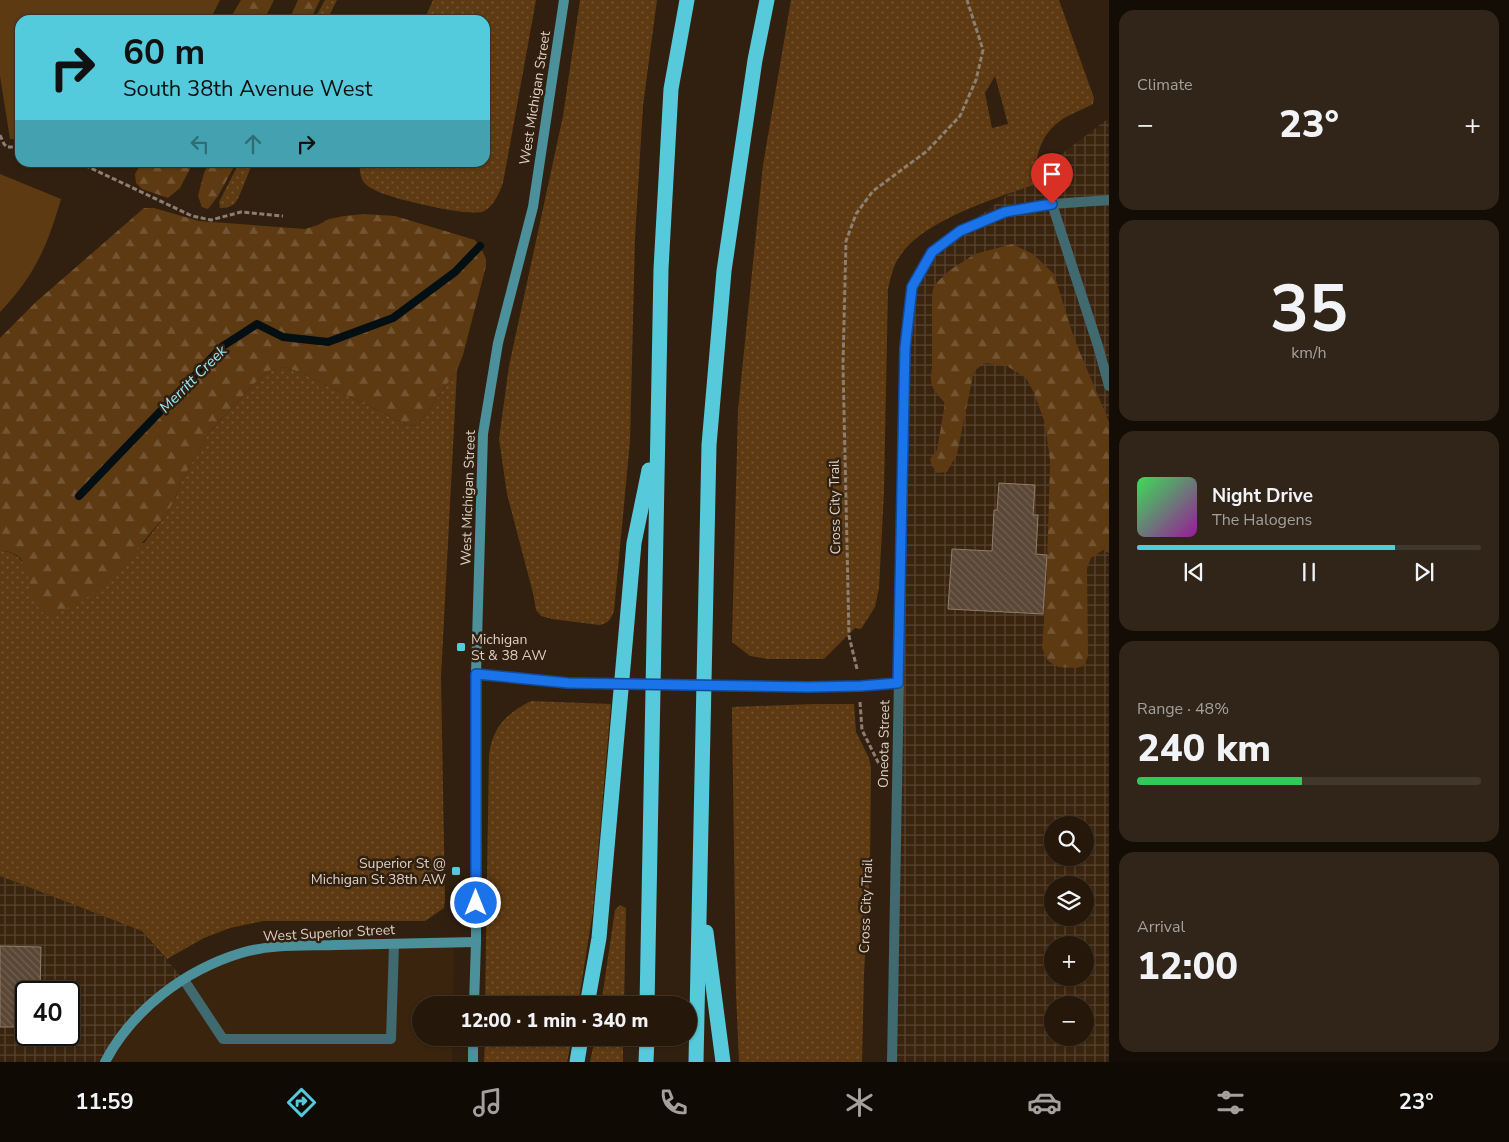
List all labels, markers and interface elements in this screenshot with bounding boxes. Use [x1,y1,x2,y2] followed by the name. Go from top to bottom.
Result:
[123,29,205,76] text: 60 m
[515,30,555,166] street label: West Michigan Street
[40,35,105,100] icon: right
[123,74,373,104] text: South 38th Avenue West
[1137,74,1192,96] text: Climate
[1279,99,1339,150] text: 23°
[1137,106,1154,144] text: −
[1464,106,1481,144] text: +
[186,130,214,158] icon: left
[239,130,267,158] icon: ahead
[292,130,320,158] icon: right
[1031,153,1073,204] pin
[1038,160,1066,188] icon: arrive
[1270,265,1348,354] text: 35
[155,340,232,417] water label: Merritt Creek
[1291,342,1327,364] text: km/h
[456,430,480,566] street label: West Michigan Street
[825,459,845,555] street label: Cross City Trail
[1212,483,1313,509] text: Night Drive
[1212,509,1312,531] text: The Halogens
[1180,558,1208,586] icon: previous
[1295,558,1323,586] icon: pause
[1410,558,1438,586] icon: next
[471,630,547,665] place label: Michigan St & 38 AW
[455,641,467,653] marker: Michigan St & 38 AW
[1137,698,1229,720] text: Range · 48%
[874,700,894,788] street label: Oneota Street
[1137,723,1271,774] text: 240 km
[1044,816,1094,1046] map controls
[1044,816,1094,866] button: search
[311,854,447,889] place label: Superior St @ Michigan St 38th AW
[855,857,877,954] street label: Cross City Trail
[450,865,462,877] marker: Superior St @ Michigan St 38th AW
[449,876,501,928] position arrow
[1044,876,1094,926] button: layers
[1137,916,1185,938] text: Arrival
[263,920,396,946] street label: West Superior Street
[1044,936,1094,986] button: +
[1137,941,1238,992] text: 12:00
[15,981,80,1046] speed limit sign: 40
[1044,996,1094,1046] button: −
[461,1008,648,1034] text: 12:00 · 1 min · 340 m
[284,1085,319,1120] icon: directions
[470,1085,505,1120] icon: music
[656,1085,691,1120] icon: phone
[842,1085,877,1120] icon: climate
[1027,1085,1062,1120] icon: car
[1213,1085,1248,1120] icon: filters
[75,1087,134,1117] text: 11:59
[1399,1087,1434,1117] text: 23°

